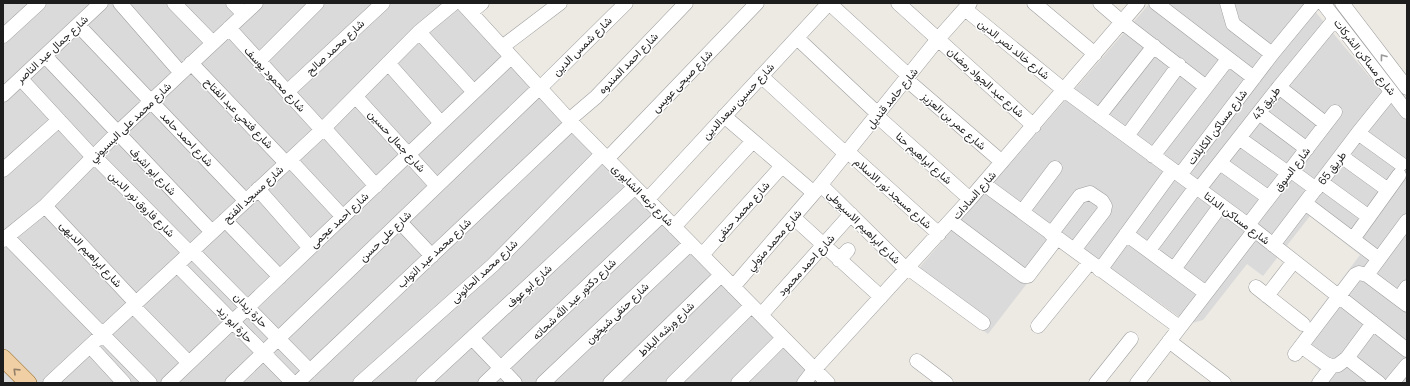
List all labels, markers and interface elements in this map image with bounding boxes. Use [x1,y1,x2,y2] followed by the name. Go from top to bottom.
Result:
[12,11,92,87] street label: شارع جمال عبد الناصر
[549,12,616,79] street label: شارع شمس الدين
[302,15,368,78] street label: شارع محمد صالح
[975,15,1054,83] street label: شارع خالد نصر الدين
[1330,15,1400,99] street label: شارع مساكن الشركات
[594,28,662,97] street label: شارع احمد المندوه
[240,43,310,115] street label: شارع محمود يوسف
[944,43,1028,121] street label: شارع عبد الجواد رمضان
[648,46,716,116] street label: شارع صبحى عويس
[1381,54,1388,61] one-way arrow
[698,59,778,143] street label: شارع حسين سعدالدين
[862,64,922,132] street label: شارع حامد قنديل
[199,74,277,154] street label: شارع فتحي عبد الفتاح
[85,78,176,167] street label: شارع محمد على البسيوني
[1248,83,1283,122] street label: طريق 43
[1183,86,1251,168] street label: شارع مساكن الكابلات
[918,88,990,154] street label: شارع عمر بن العزيز
[365,106,430,176] street label: شارع جمال حسين
[157,108,217,170] street label: شارع احمد حامد
[892,128,956,188] street label: شارع ابراهيم حنا
[126,143,180,199] street label: شارع ابو اشرف
[1270,143,1314,195] street label: شارع السوق
[1314,148,1349,188] street label: طريق 65
[851,154,936,233] street label: شارع مسجد نور الاسلام
[608,160,678,230] street label: شارع ترعه الشابورى
[219,161,287,226] street label: شارع مسجد الفتح
[105,167,179,241] street label: شارع فاروق نور الدين
[948,167,1000,223] street label: شارع السادات
[711,177,773,244] street label: شارع محمد حنفى
[824,187,905,268] street label: شارع ابراهيم الاسيوطى
[306,188,372,252] street label: شارع احمد عجمى
[1201,188,1274,248] street label: شارع مساكن الدلتا
[743,205,807,276] street label: شارع محمد متولي
[355,207,415,265] street label: شارع على حسن
[393,214,475,292] street label: شارع محمد عبد التواب
[56,217,126,291] street label: شارع ابراهيم الديهى
[774,230,838,299] street label: شارع احمد محمود
[447,235,521,306] street label: شارع محمد الحانونى
[528,254,620,343] street label: شارع دكتور عبد الله شحاته
[503,260,556,311] street label: شارع ابو عوف
[582,278,653,347] street label: شارع حنفى شيخون
[231,289,272,331] street label: حارة زيدان
[634,298,698,360] street label: شارع ورشه البلاط
[214,302,257,346] street label: حارة ابو زيد
[13,368,21,376] one-way arrow

